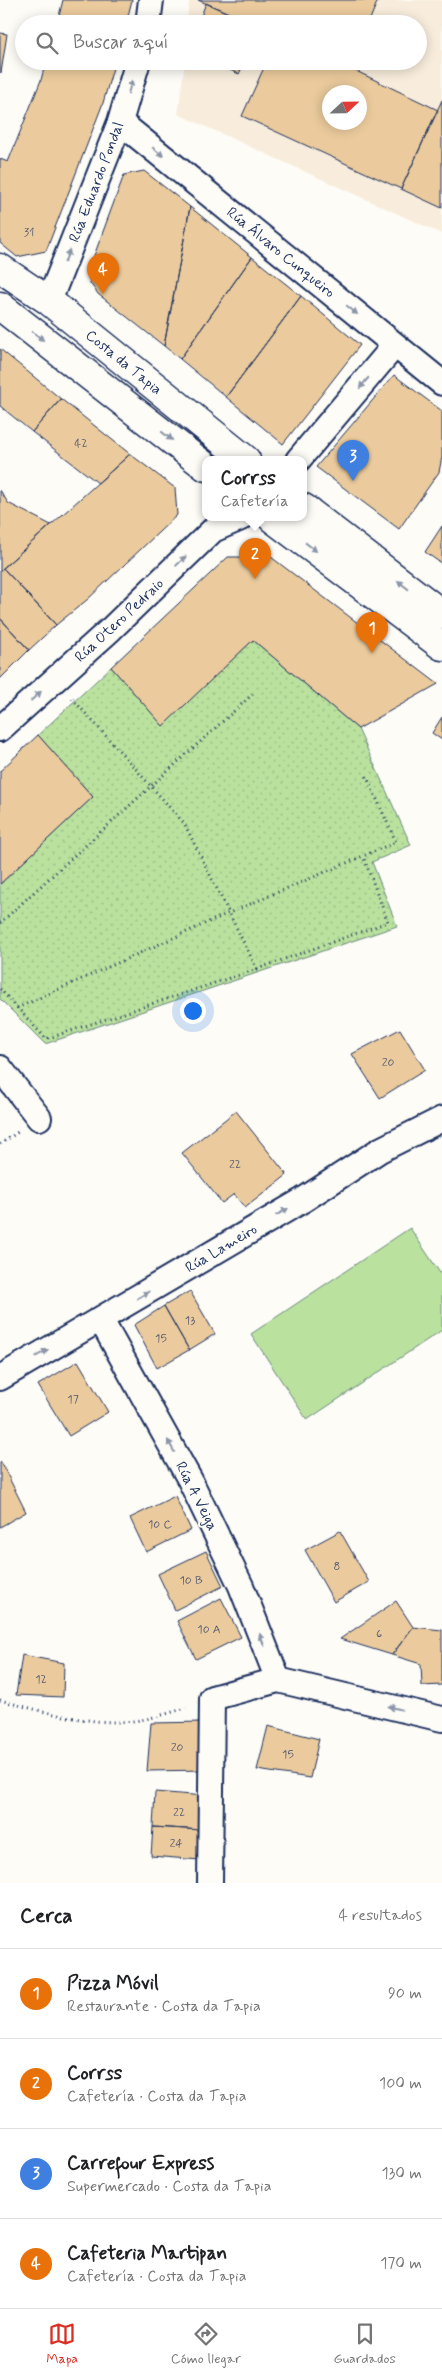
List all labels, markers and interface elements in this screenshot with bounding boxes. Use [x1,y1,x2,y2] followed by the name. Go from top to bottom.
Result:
[15,15,427,70] search box
[33,29,61,57] icon: search
[73,30,168,55] text: Buscar aquí
[126,80,134,95] one-way arrow
[322,85,367,130] north arrow
[65,119,129,245] street label: Rúa Eduardo Pondal
[152,146,164,157] one-way arrow
[222,202,339,303] street label: Rúa Álvaro Cunqueiro
[24,225,34,241] house number: 31
[63,248,71,263] one-way arrow
[87,253,119,294] pin: 4
[345,305,358,316] one-way arrow
[81,326,166,400] street label: Costa da Tapia
[32,331,45,341] one-way arrow
[358,376,369,389] one-way arrow
[160,430,173,441] one-way arrow
[74,436,88,452] house number: 42
[337,440,369,481] pin: 3
[202,456,307,521] popup
[220,466,276,491] text: Corrss
[220,491,289,512] text: Cafetería
[239,538,271,579] pin: 2
[304,542,317,553] one-way arrow
[174,555,186,567] one-way arrow
[71,574,169,667] street label: Rúa Otero Pedraio
[396,580,410,590] one-way arrow
[356,612,388,653] pin: 1
[30,690,42,702] one-way arrow
[180,998,206,1024] your location
[382,1055,395,1071] house number: 20
[229,1157,241,1173] house number: 22
[276,1207,289,1216] one-way arrow
[182,1220,261,1278] street label: Rúa Lameiro
[136,1290,149,1299] one-way arrow
[185,1313,195,1329] house number: 13
[155,1331,167,1347] house number: 15
[36,1349,49,1358] one-way arrow
[67,1392,79,1408] house number: 17
[167,1438,175,1453] one-way arrow
[170,1458,222,1535] street label: Rúa A Veiga
[148,1517,172,1533] house number: 10 C
[334,1559,340,1575] house number: 8
[179,1573,203,1589] house number: 10 B
[197,1622,221,1638] house number: 10 A
[376,1626,382,1642] house number: 6
[258,1633,266,1647] one-way arrow
[35,1672,47,1688] house number: 12
[387,1704,402,1712] one-way arrow
[171,1740,184,1756] house number: 20
[282,1747,294,1763] house number: 15
[173,1805,185,1821] house number: 22
[169,1836,183,1852] house number: 24
[20,1902,73,1930] text: Cerca
[338,1905,422,1926] text: 4 resultados
[67,1971,159,1996] text: Pizza Móvil
[32,1983,40,2004] text: 1
[388,1983,422,2004] text: 90 m
[67,1996,261,2017] text: Restaurante · Costa da Tapia
[67,2061,122,2086] text: Corrss
[32,2073,40,2094] text: 2
[379,2073,422,2094] text: 100 m
[67,2086,247,2107] text: Cafetería · Costa da Tapia
[67,2151,214,2176] text: Carrefour Express
[32,2163,40,2184] text: 3
[381,2163,422,2184] text: 130 m
[67,2176,272,2197] text: Supermercado · Costa da Tapia
[67,2241,227,2266] text: Cafeteria Martipan
[31,2253,41,2274] text: 4
[380,2253,422,2274] text: 170 m
[67,2266,247,2287] text: Cafetería · Costa da Tapia
[46,2320,78,2368] tab: Mapa
[171,2320,241,2368] tab: Cómo llegar
[333,2320,396,2368] tab: Guardados

